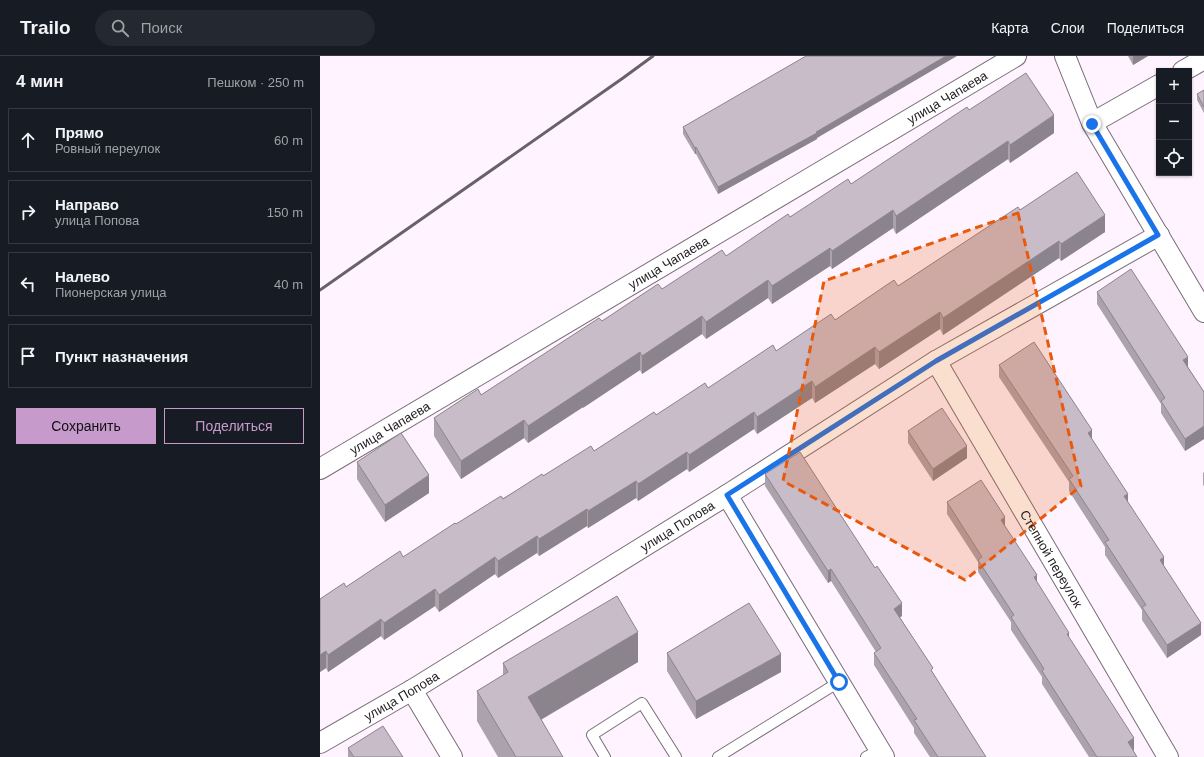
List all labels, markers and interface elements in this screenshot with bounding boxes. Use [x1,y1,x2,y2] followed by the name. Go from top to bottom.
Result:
[95,10,375,46] search box
[20,17,71,38] text: Trailo
[109,17,131,39] icon: search
[141,19,182,36] text: Поиск
[991,20,1029,36] text: Карта
[1051,20,1085,36] text: Слои
[1107,20,1184,36] text: Поделиться
[904,67,991,127] street label: улица Чапаева
[1156,68,1192,176] map controls
[1156,68,1192,104] button: +
[16,72,63,91] text: 4 мин
[207,75,304,90] text: Пешком · 250 m
[1156,104,1192,140] button: −
[1083,115,1101,133] route end
[55,124,104,141] text: Прямо
[17,129,39,151] icon: ahead
[274,133,303,148] text: 60 m
[1156,140,1192,176] button: locate
[55,141,160,156] text: Ровный переулок
[55,196,119,213] text: Направо
[17,201,39,223] icon: right
[267,205,303,220] text: 150 m
[55,213,139,228] text: улица Попова
[626,233,712,292] street label: улица Чапаева
[55,268,110,285] text: Налево
[17,273,39,295] icon: left
[274,277,303,292] text: 40 m
[55,285,167,300] text: Пионерская улица
[17,345,39,367] icon: arrive
[55,348,188,365] text: Пункт назначения
[347,398,433,458] street label: улица Чапаева
[16,408,156,444] button: Сохранить
[164,408,304,444] button: Поделиться
[638,497,718,555] street label: улица Попова
[1017,507,1086,610] street label: Степной переулок
[361,668,442,724] street label: улица Попова
[830,673,848,691] route start

